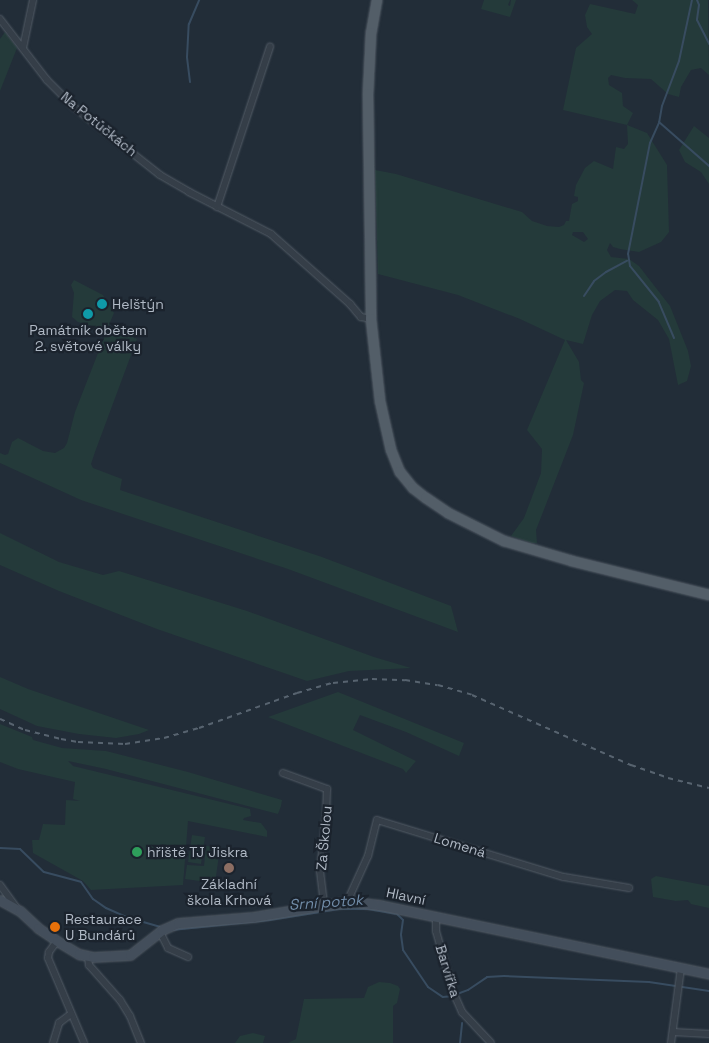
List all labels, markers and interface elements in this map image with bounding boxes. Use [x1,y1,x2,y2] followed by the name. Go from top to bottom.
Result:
[58,88,140,160] street label: Na Potůčkách
[112,296,164,312] place label: Helštýn
[96,298,108,310] marker: Helštýn
[82,308,94,320] marker: Památník obětem 2. světové války
[29,322,147,354] place label: Památník obětem 2. světové války
[313,805,335,871] street label: Za Školou
[432,829,488,861] street label: Lomená
[147,844,248,860] place label: hřiště TJ Jiskra
[131,846,143,858] marker: hřiště TJ Jiskra
[223,862,235,874] marker: Základní škola Krhová
[187,876,271,909] place label: Základní škola Krhová
[385,884,427,908] street label: Hlavní
[288,890,364,914] water label: Srní potok
[65,911,142,944] place label: Restaurace U Bundárů
[49,921,61,933] marker: Restaurace U Bundárů
[432,943,464,999] street label: Barvířka

